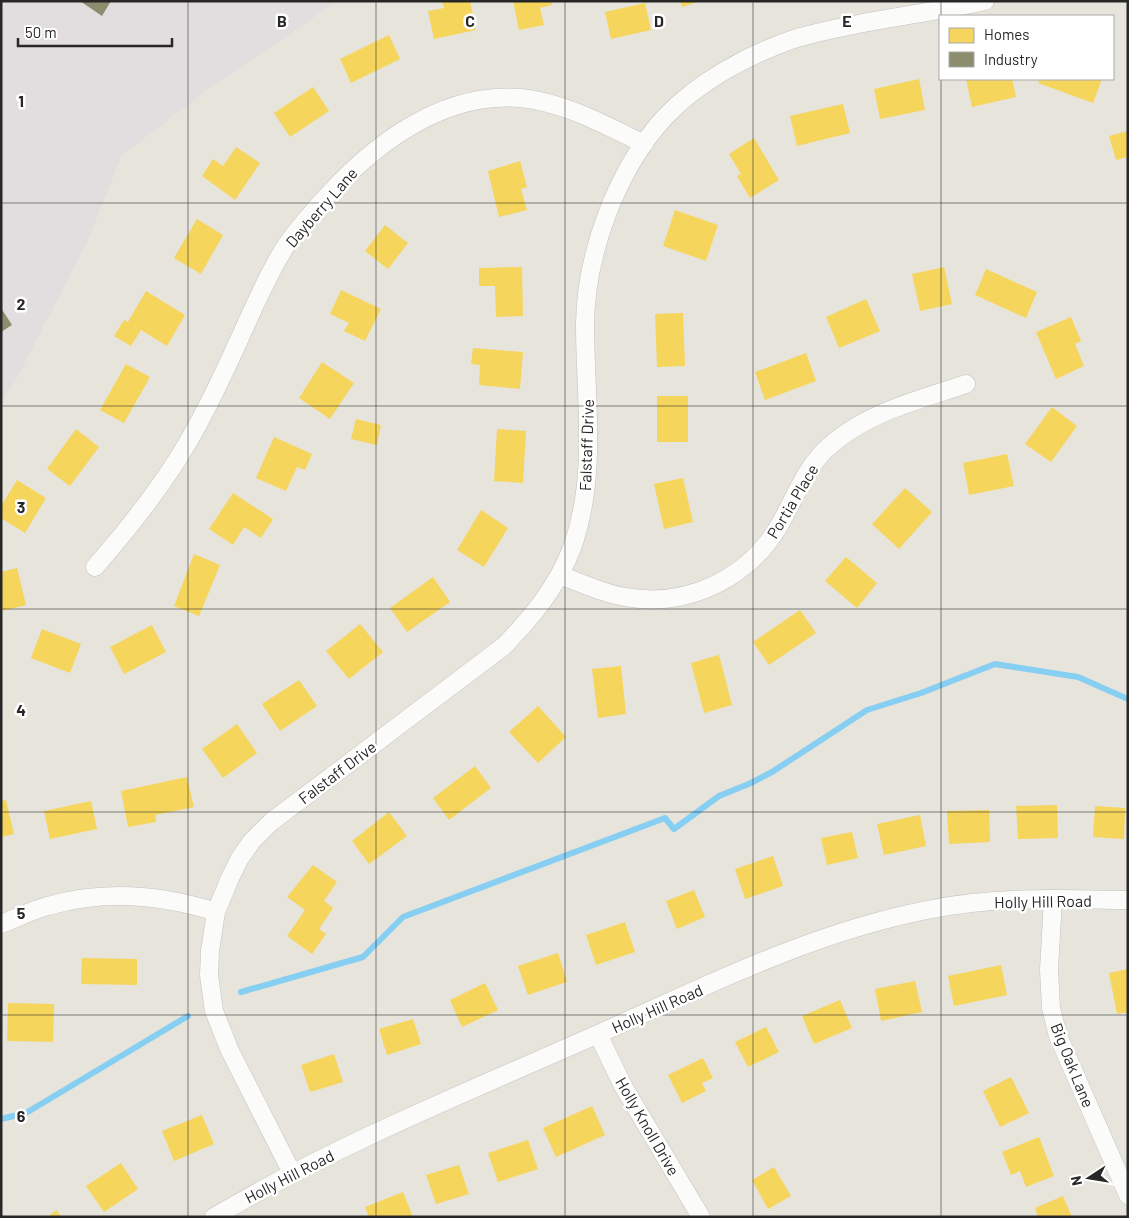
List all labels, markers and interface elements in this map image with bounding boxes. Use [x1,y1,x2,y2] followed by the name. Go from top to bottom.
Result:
[277,11,287,30] text: B
[465,11,475,30] text: C
[654,11,664,30] text: D
[842,11,852,30] text: E
[18,15,171,47] scale bar
[939,15,1114,80] legend
[25,23,57,41] text: 50 m
[984,25,1029,43] text: Homes
[984,50,1038,68] text: Industry
[18,91,24,110] text: 1
[281,163,361,251] street label: Dayberry Lane
[17,294,26,313] text: 2
[575,399,597,491] street label: Falstaff Drive
[762,460,822,542] street label: Portia Place
[17,497,25,516] text: 3
[16,700,26,719] text: 4
[294,737,380,807] street label: Falstaff Drive
[994,891,1092,911] street label: Holly Hill Road
[17,903,26,922] text: 5
[609,979,705,1037] street label: Holly Hill Road
[1047,1020,1099,1110] street label: Big Oak Lane
[612,1073,684,1179] street label: Holly Knoll Drive
[17,1106,26,1125] text: 6
[241,1145,337,1207] street label: Holly Hill Road
[1064,1153,1114,1203] north arrow
[1067,1174,1085,1187] text: N

